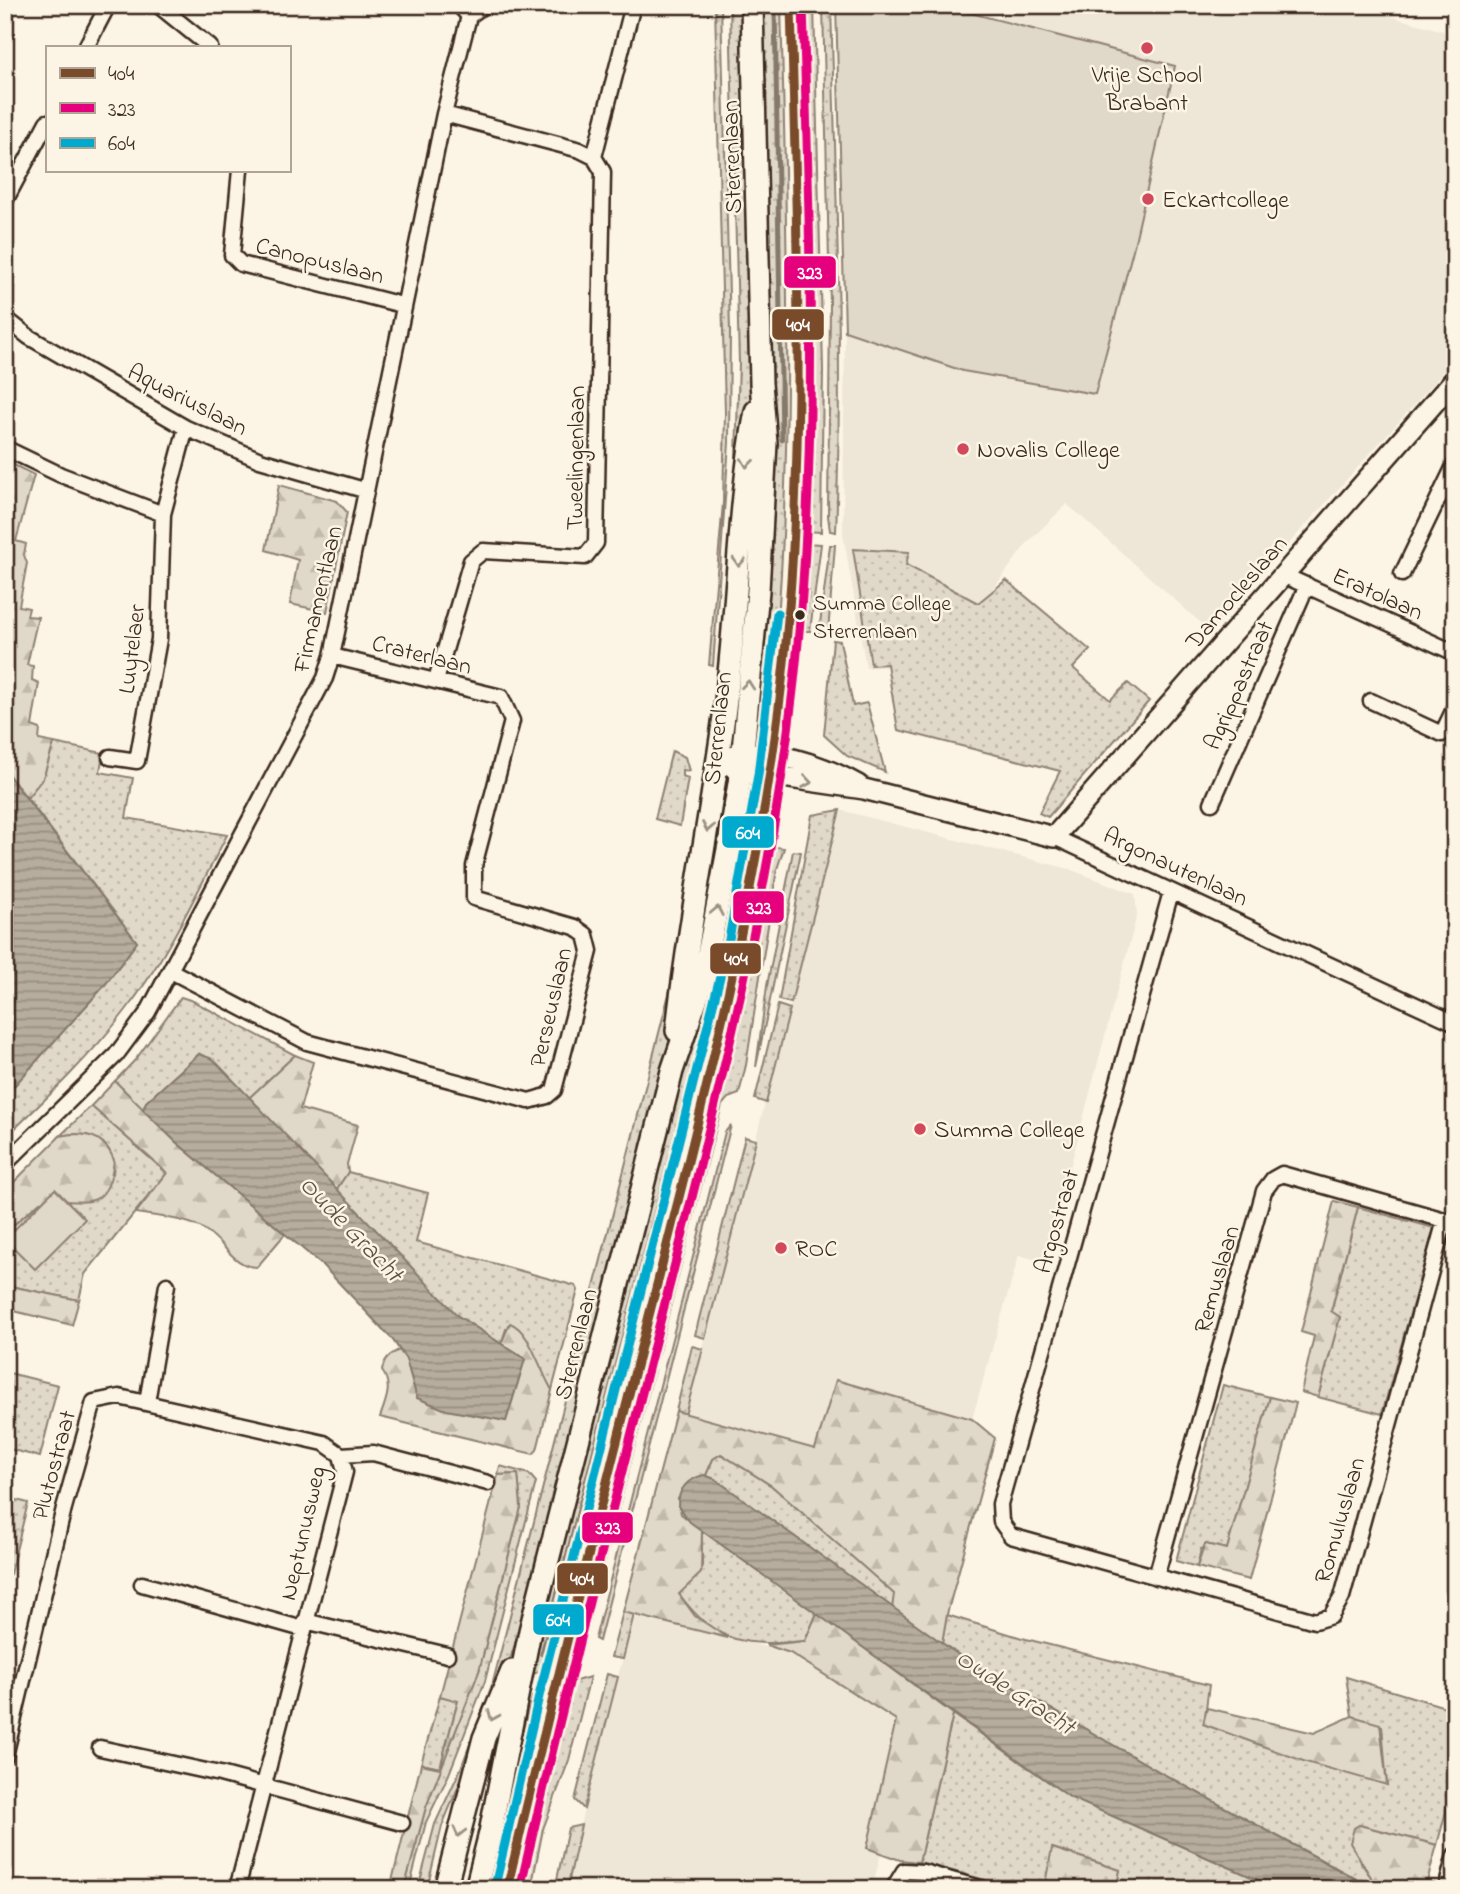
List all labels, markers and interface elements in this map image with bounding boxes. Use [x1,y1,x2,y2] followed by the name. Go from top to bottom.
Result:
[1139,40,1155,56] marker: Vrije School Brabant
[46,46,290,172] legend
[1091,59,1202,122] place label: Vrije School Brabant
[108,60,135,90] text: 404
[108,96,136,126] text: 323
[714,100,753,214] street label: Sterrenlaan
[108,130,135,160] text: 604
[1162,184,1289,219] place label: Eckartcollege
[1140,191,1156,207] marker: Eckartcollege
[252,230,387,295] street label: Canopuslaan
[783,255,837,289] line badge: 323
[796,261,823,288] text: 323
[771,308,825,341] line badge: 404
[786,313,810,340] text: 404
[121,356,253,447] street label: Aquariuslaan
[559,385,596,531] street label: Tweelingenlaan
[977,434,1120,469] place label: Novalis College
[955,441,971,457] marker: Novalis College
[740,457,755,468] one-way arrow
[285,523,353,678] street label: Firmamentlaan
[1178,529,1297,659] street label: Damocleslaan
[732,557,747,568] one-way arrow
[1326,560,1428,631] street label: Eratolaan
[813,589,951,649] place label: Summa College Sterrenlaan
[111,602,157,696] street label: Luytelaer
[793,608,807,622] marker: Summa College Sterrenlaan
[1196,616,1284,756] street label: Agrippastraat
[368,627,475,686] street label: Craterlaan
[696,670,743,787] street label: Sterrenlaan
[740,680,755,691] one-way arrow
[801,774,813,789] one-way arrow
[721,815,775,849] line badge: 604
[1097,819,1253,917] street label: Argonautenlaan
[701,821,716,832] one-way arrow
[736,821,760,848] text: 604
[732,890,785,924] line badge: 323
[745,896,772,923] text: 323
[708,905,723,917] one-way arrow
[709,942,762,975] line badge: 404
[522,945,583,1071] street label: Perseuslaan
[724,947,748,974] text: 404
[934,1114,1085,1149] place label: Summa College
[912,1121,928,1137] marker: Summa College
[1027,1165,1090,1278] street label: Argostraat
[289,1168,412,1294] water label: Oude Gracht
[1186,1222,1250,1338] street label: Remuslaan
[795,1233,837,1268] place label: ROC
[773,1240,789,1256] marker: ROC
[547,1285,608,1404] street label: Sterrenlaan
[24,1407,87,1524] street label: Plutostraat
[1307,1454,1376,1588] street label: Romuluslaan
[272,1463,337,1604] street label: Neptunusweg
[581,1511,634,1544] line badge: 323
[594,1516,621,1543] text: 323
[556,1562,609,1595] line badge: 404
[570,1567,594,1594] text: 404
[532,1603,585,1636] line badge: 604
[546,1608,570,1635] text: 604
[947,1641,1084,1748] water label: Oude Gracht
[487,1709,501,1721] one-way arrow
[453,1826,467,1838] one-way arrow

